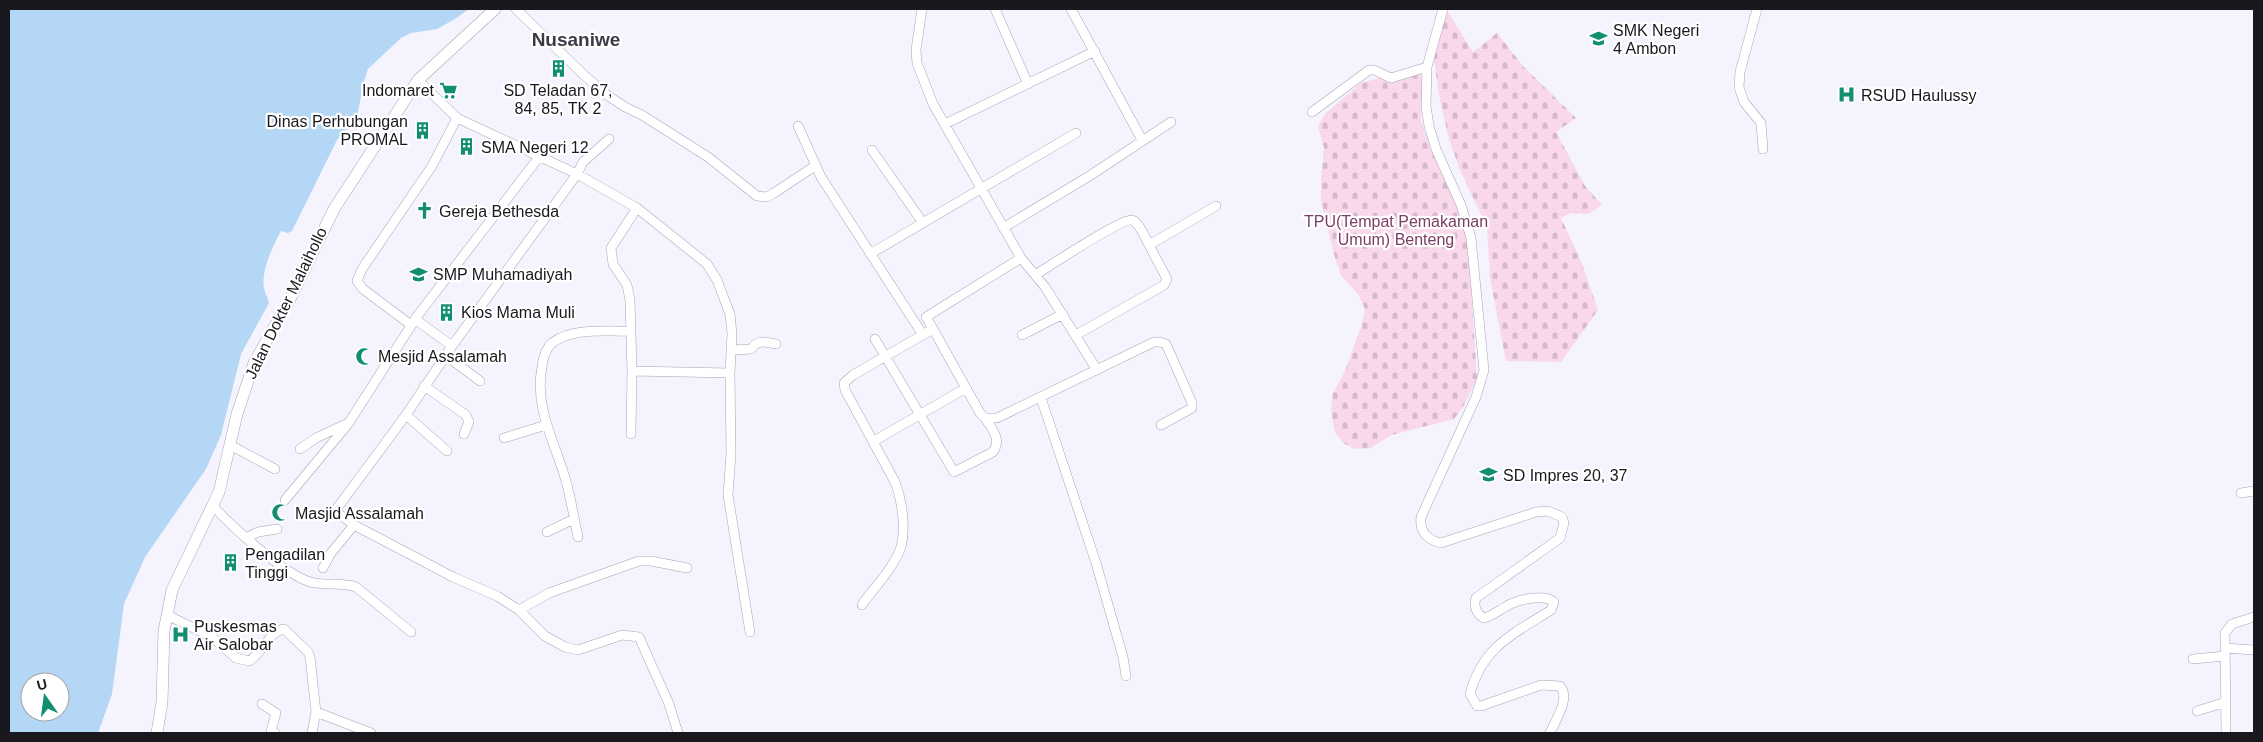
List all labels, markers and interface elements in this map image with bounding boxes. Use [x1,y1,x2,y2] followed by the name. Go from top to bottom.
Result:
[1613,22,1699,57] place label: SMK Negeri 4 Ambon
[532,29,620,50] district label: Nusaniwe
[1589,29,1609,49] school or university icon: SMK Negeri 4 Ambon
[548,58,568,78] building icon: SD Teladan 67, 84, 85, TK 2
[438,80,458,100] supermarket icon: Indomaret
[362,82,435,99] place label: Indomaret
[503,82,613,117] place label: SD Teladan 67, 84, 85, TK 2
[1837,85,1857,105] hospital icon: RSUD Haulussy
[1861,87,1977,104] place label: RSUD Haulussy
[267,113,408,148] place label: Dinas Perhubungan PROMAL
[412,120,432,140] building icon: Dinas Perhubungan PROMAL
[457,137,477,157] building icon: SMA Negeri 12
[481,139,589,156] place label: SMA Negeri 12
[415,201,435,221] church icon: Gereja Bethesda
[439,203,559,220] place label: Gereja Bethesda
[1304,213,1488,248] park label: TPU(Tempat Pemakaman Umum) Benteng
[242,224,330,381] street label: Jalan Dokter Malaihollo
[409,264,429,284] school or university icon: SMP Muhamadiyah
[433,266,572,283] place label: SMP Muhamadiyah
[437,302,457,322] building icon: Kios Mama Muli
[461,304,575,321] place label: Kios Mama Muli
[354,346,374,366] mosque icon: Mesjid Assalamah
[378,348,507,365] place label: Mesjid Assalamah
[1479,465,1499,485] school or university icon: SD Impres 20, 37
[1503,467,1628,484] place label: SD Impres 20, 37
[271,503,291,523] mosque icon: Masjid Assalamah
[295,505,424,522] place label: Masjid Assalamah
[245,546,325,581] place label: Pengadilan Tinggi
[221,553,241,573] building icon: Pengadilan Tinggi
[194,618,277,653] place label: Puskesmas Air Salobar
[170,625,190,645] hospital icon: Puskesmas Air Salobar
[20,672,70,722] north arrow
[35,675,49,693] text: U

